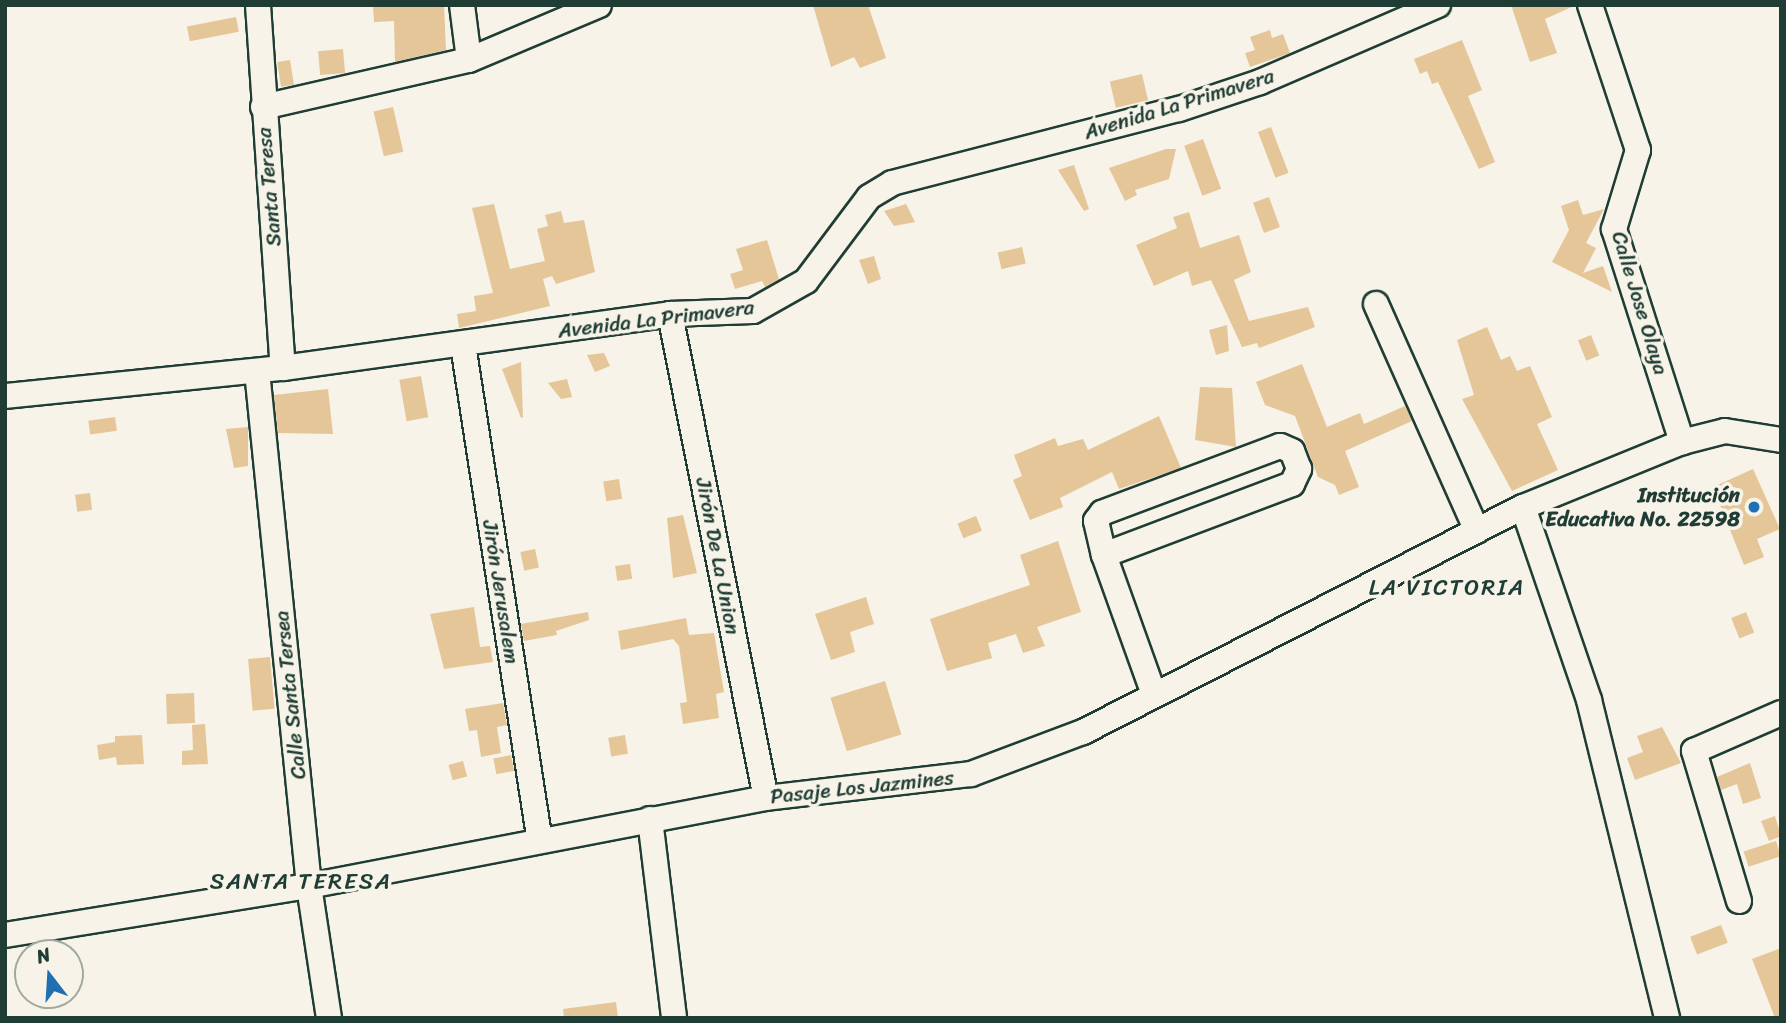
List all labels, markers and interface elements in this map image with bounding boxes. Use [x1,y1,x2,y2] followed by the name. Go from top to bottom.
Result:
[1081,63,1277,145] street label: Avenida La Primavera
[251,126,287,248] street label: Santa Teresa
[1606,228,1674,378] street label: Calle Jose Olaya
[557,294,755,344] street label: Avenida La Primavera
[690,475,746,637] street label: Jirón De La Union
[1545,482,1740,532] place label: Institución Educativa No. 22598
[1746,499,1762,515] marker: Institución Educativa No. 22598
[477,518,525,666] street label: Jirón Jerusalem
[1372,574,1522,602] district label: LA VICTORIA
[268,608,312,782] street label: Calle Santa Tersea
[769,765,955,809] street label: Pasaje Los Jazmines
[213,868,389,896] district label: SANTA TERESA
[32,938,54,973] text: N
[14,939,84,1009] north arrow

